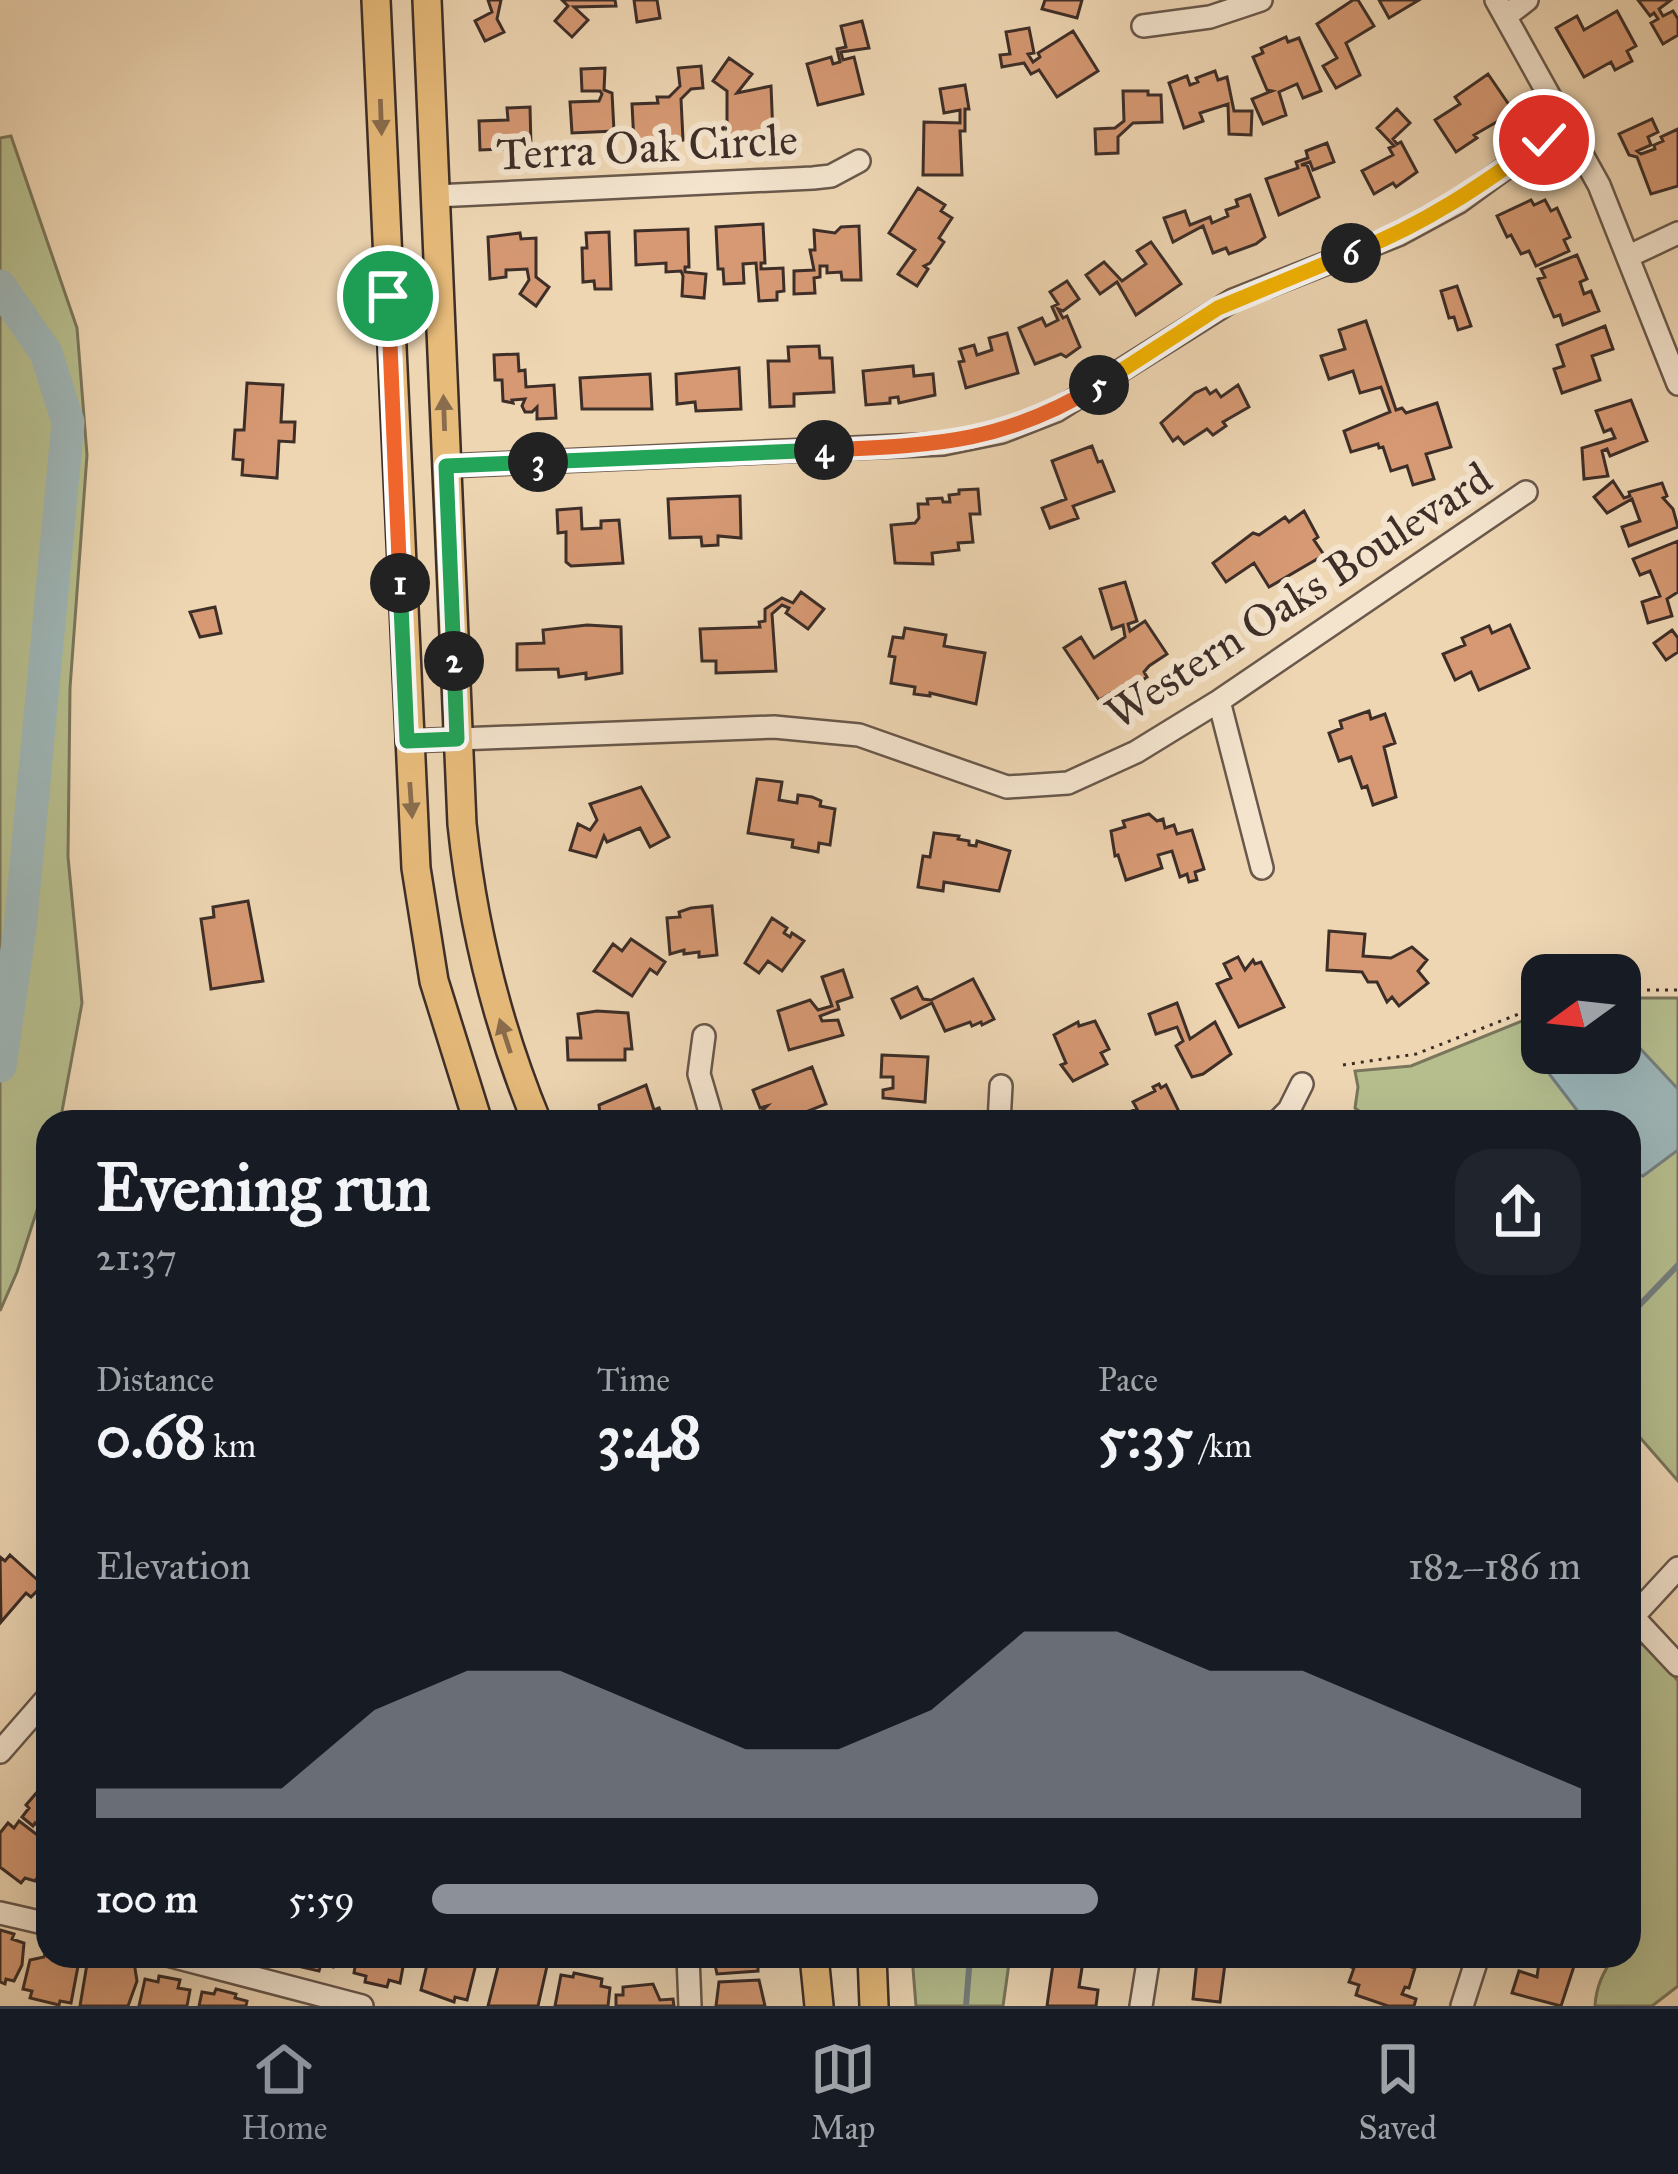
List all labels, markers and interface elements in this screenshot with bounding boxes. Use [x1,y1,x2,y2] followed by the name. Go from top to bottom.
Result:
[1493,89,1595,191] pin
[372,99,391,137] one-way arrow
[1511,107,1577,173] icon: check
[495,111,799,182] street label: Terra Oak Circle
[1321,223,1381,283] pin: 6
[1343,233,1359,273] text: 6
[337,245,439,347] pin
[355,263,421,329] icon: arrive
[1069,355,1129,415] pin: 5
[1091,365,1107,405] text: 5
[434,393,453,431] one-way arrow
[794,420,854,480] pin: 4
[815,430,833,470] text: 4
[508,432,568,492] pin: 3
[531,442,545,482] text: 3
[1095,450,1502,741] street label: Western Oaks Boulevard
[370,553,430,613] pin: 1
[393,563,407,603] text: 1
[424,631,484,691] pin: 2
[446,641,462,681] text: 2
[402,782,421,820] one-way arrow
[1521,954,1641,1074] north arrow
[1521,954,1641,1074] map controls
[495,1018,513,1054] one-way arrow
[96,1147,431,1228] text: Evening run
[1455,1149,1581,1275] button: share
[96,1233,177,1281] text: 21:37
[96,1360,214,1400] text: Distance
[597,1360,670,1400] text: Time
[1098,1360,1158,1400] text: Pace
[96,1400,206,1473] text: 0.68
[597,1400,701,1473] text: 3:48
[1098,1400,1193,1473] text: 5:35
[206,1426,256,1466] text: km
[1193,1426,1252,1466] text: /km
[96,1542,251,1590] text: Elevation
[1408,1542,1581,1590] text: 182–186 m
[96,1875,198,1923] text: 100 m
[288,1875,355,1923] text: 5:59
[241,2036,328,2148] tab: Home
[810,2036,876,2148] tab: Map
[1358,2036,1437,2148] tab: Saved

